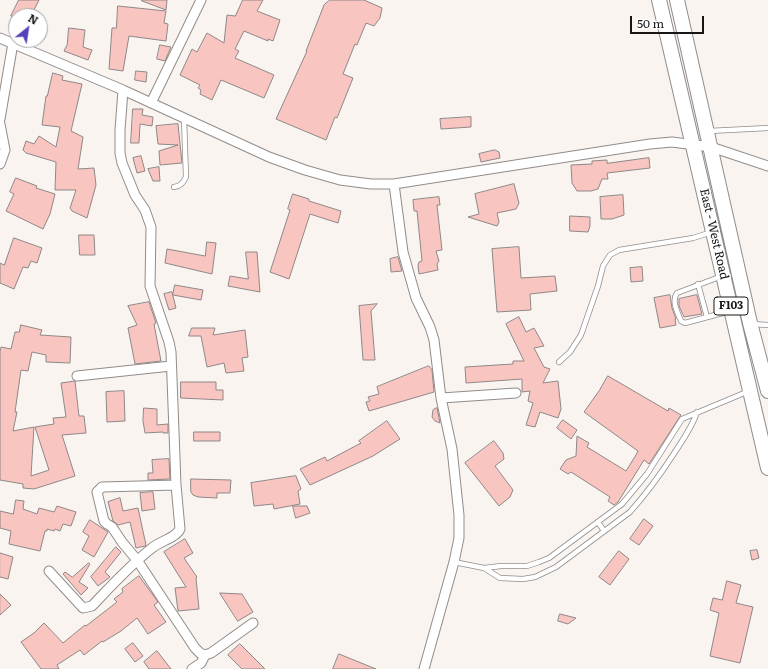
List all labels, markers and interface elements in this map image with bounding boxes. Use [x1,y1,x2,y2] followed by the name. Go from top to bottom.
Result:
[8,8,48,48] north arrow
[632,8,706,34] scale bar
[25,9,41,28] text: N
[637,14,664,32] text: 50 m
[697,187,731,281] street label: East - West Road
[714,297,748,315] road number: F103

